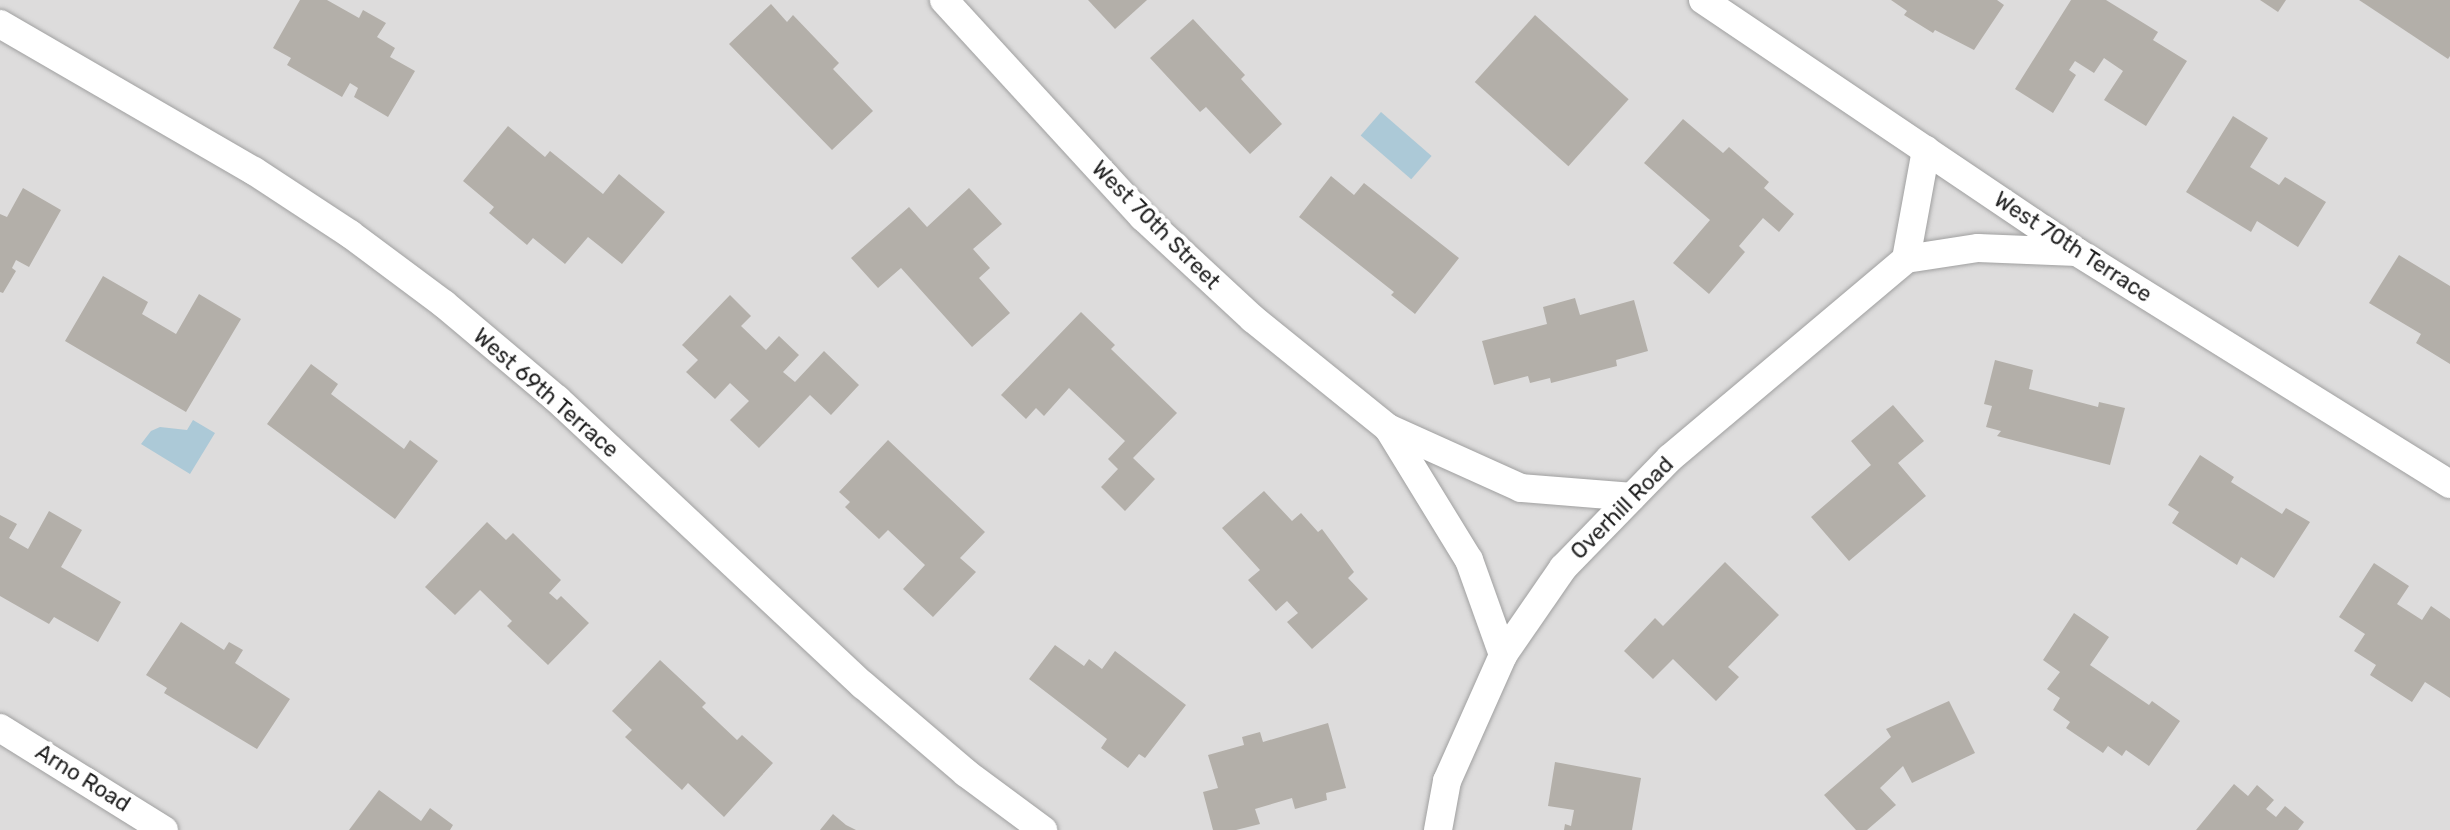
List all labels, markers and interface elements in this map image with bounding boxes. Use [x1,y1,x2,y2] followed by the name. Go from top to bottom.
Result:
[1086,155,1226,295] street label: West 70th Street
[1989,186,2157,308] street label: West 70th Terrace
[468,323,624,463] street label: West 69th Terrace
[1565,451,1679,565] street label: Overhill Road
[31,739,135,817] street label: Arno Road

